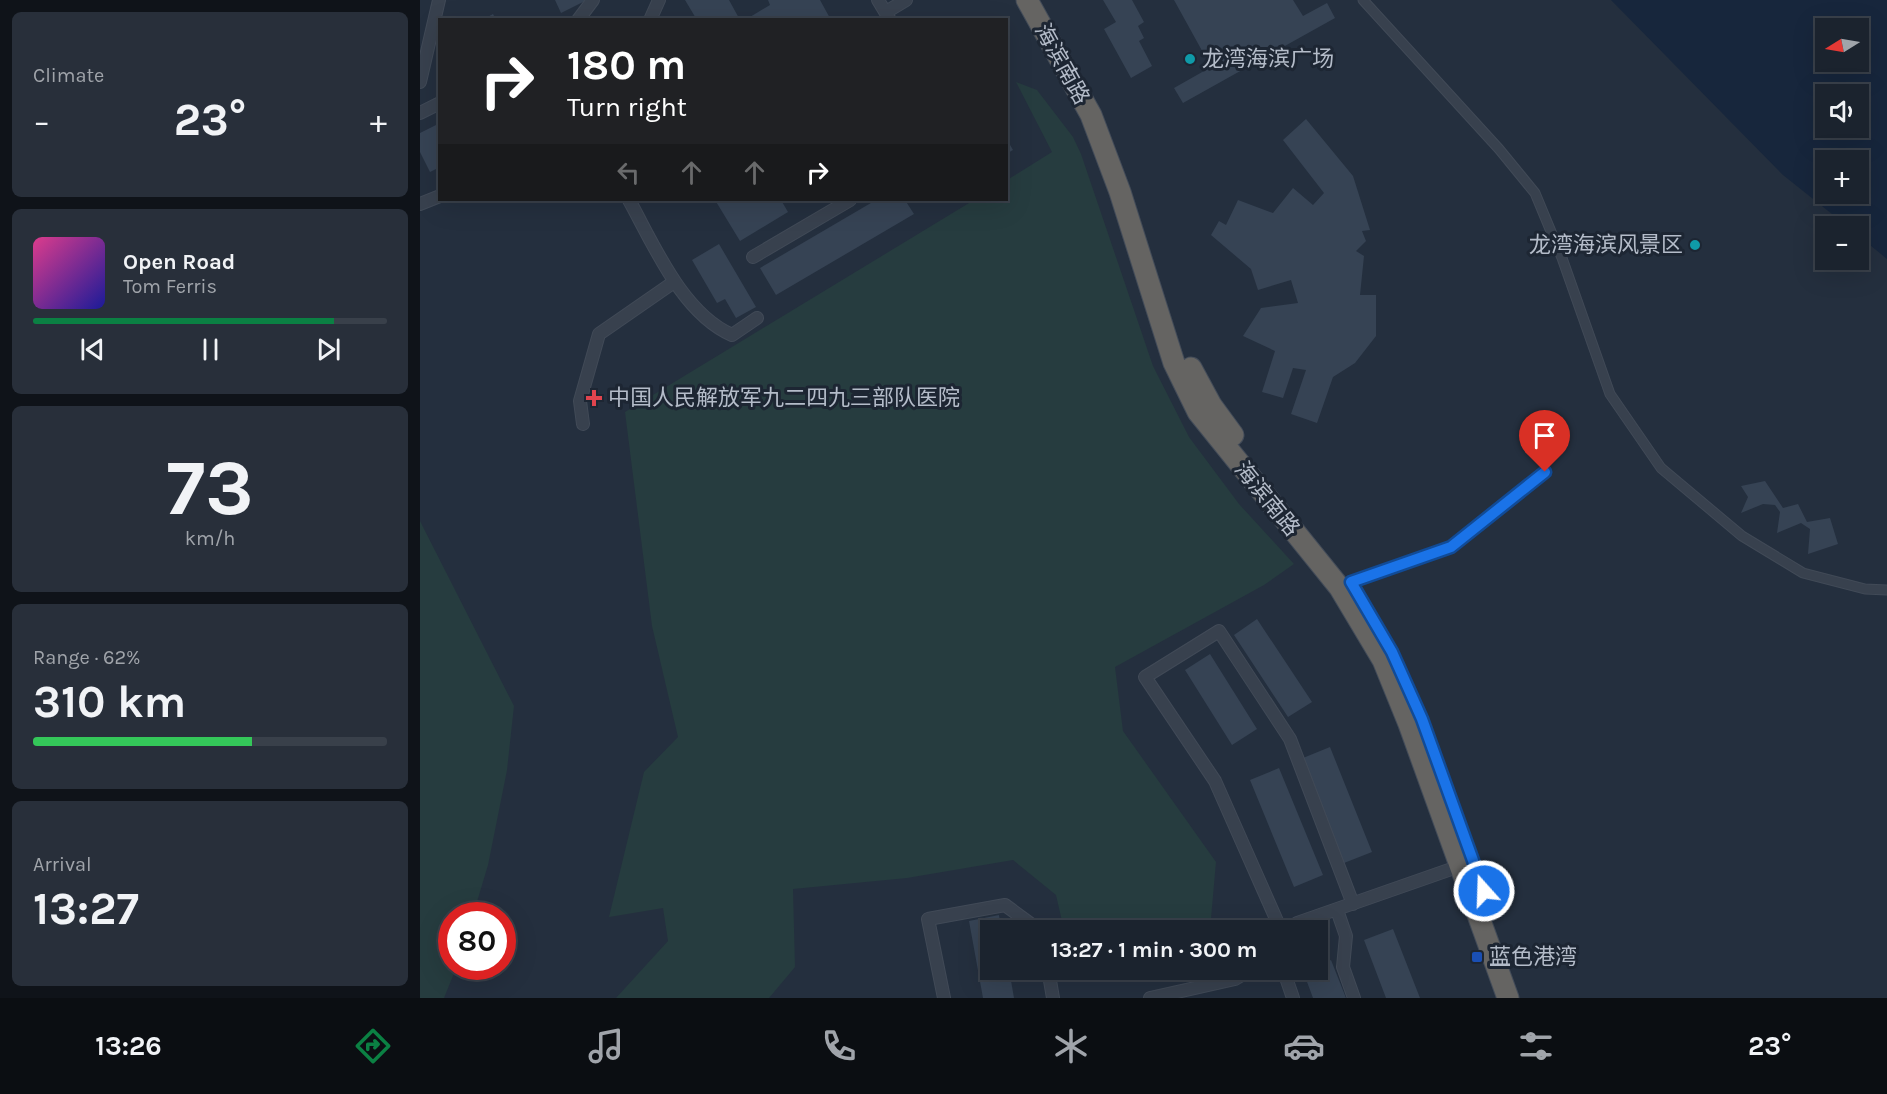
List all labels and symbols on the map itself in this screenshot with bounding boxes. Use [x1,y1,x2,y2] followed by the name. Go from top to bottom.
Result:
[1815,18,1869,72] north arrow
[1029,19,1095,109] street label: 海滨南路
[1202,46,1334,72] place label: 龙湾海滨广场
[1183,52,1197,66] marker: 龙湾海滨广场
[1529,232,1683,258] place label: 龙湾海滨风景区
[1688,238,1702,252] marker: 龙湾海滨风景区
[608,385,960,411] place label: 中国人民解放军九二四九三部队医院
[585,389,603,407] marker: 中国人民解放军九二四九三部队医院
[1519,410,1570,472] pin
[1229,457,1305,541] street label: 海滨南路
[1452,859,1516,923] position arrow
[438,902,516,980] speed limit sign: 80
[1489,944,1577,970] place label: 蓝色港湾
[1470,950,1484,964] marker: 蓝色港湾

